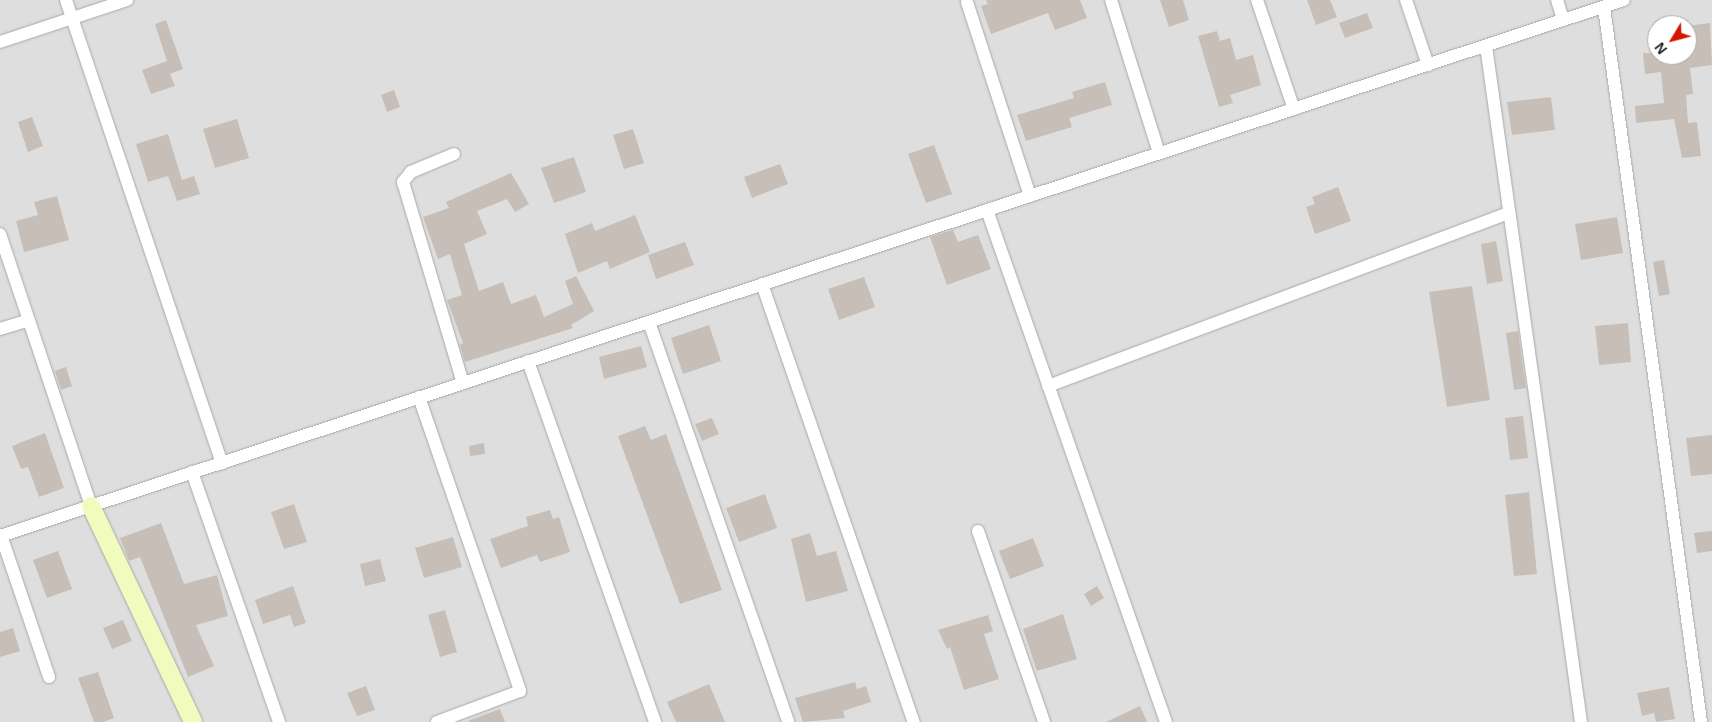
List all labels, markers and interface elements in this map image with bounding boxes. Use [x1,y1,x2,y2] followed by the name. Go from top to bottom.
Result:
[1647,15,1697,65] north arrow
[1651,40,1670,57] text: N

